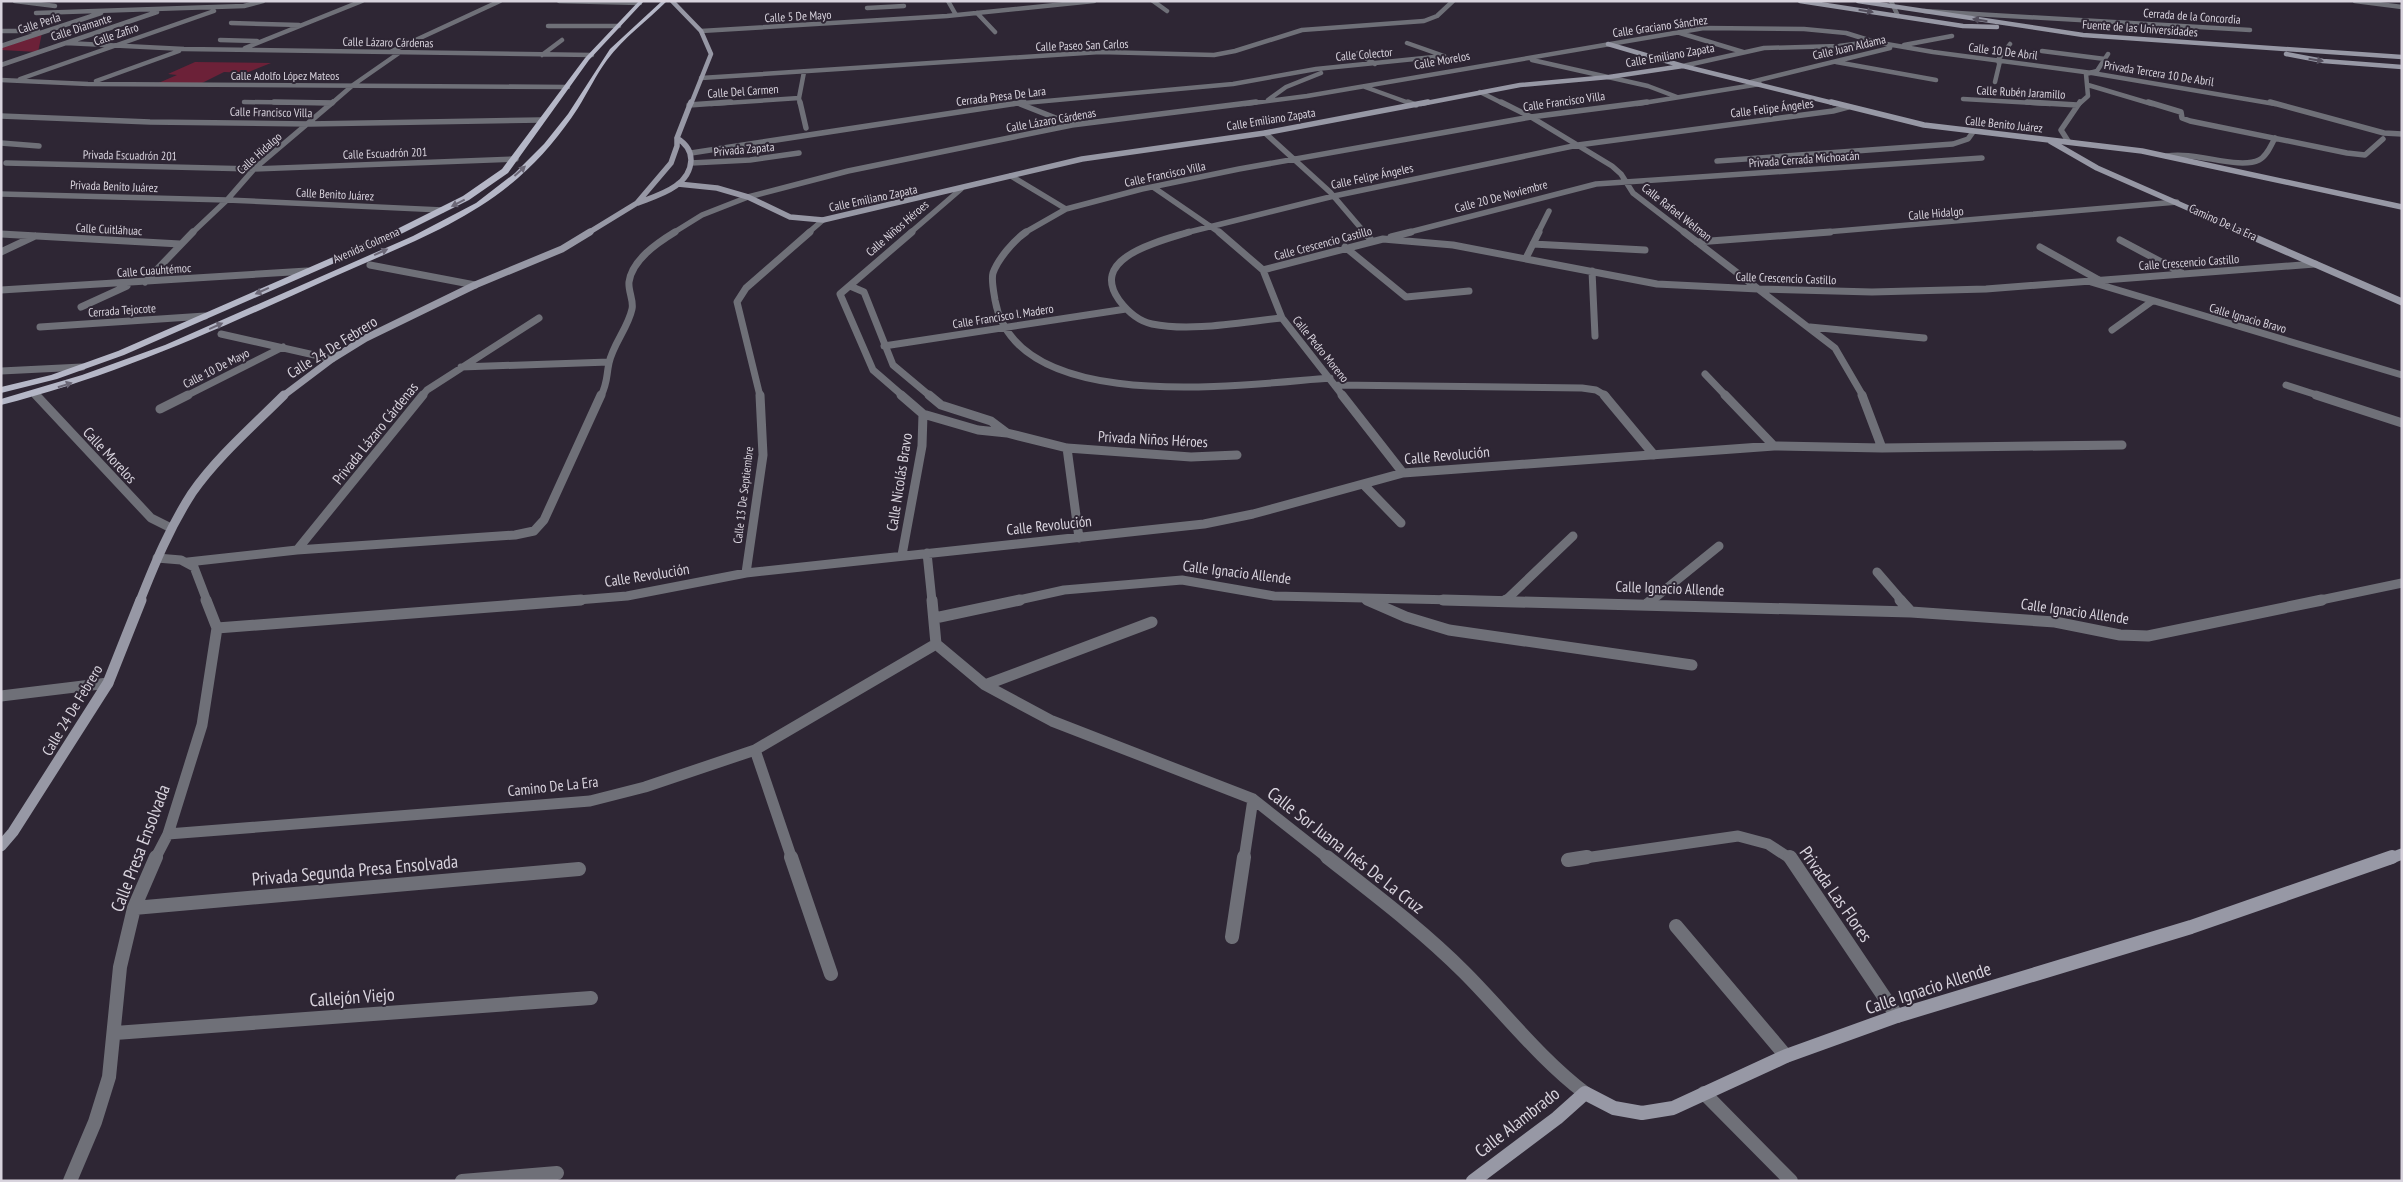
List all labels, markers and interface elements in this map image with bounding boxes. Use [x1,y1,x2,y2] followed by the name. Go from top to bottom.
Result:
[2143,5,2241,27] street label: Cerrada de la Concordia
[764,7,832,25] street label: Calle 5 De Mayo
[1858,8,1874,16] one-way arrow
[16,9,62,37] street label: Calle Perla
[49,10,113,44] street label: Calle Diamante
[1612,12,1708,40] street label: Calle Graciano Sánchez
[1972,15,1988,23] one-way arrow
[2082,16,2198,40] street label: Fuente de las Universidades
[92,19,140,49] street label: Calle Zafiro
[1811,31,1887,63] street label: Calle Juan Aldama
[342,34,434,50] street label: Calle Lázaro Cárdenas
[1035,36,1129,54] street label: Calle Paseo San Carlos
[1968,39,2039,63] street label: Calle 10 De Abril
[1624,40,1716,70] street label: Calle Emiliano Zapata
[1335,44,1394,64] street label: Calle Colector
[1413,48,1471,72] street label: Calle Morelos
[2309,56,2325,64] one-way arrow
[2103,57,2215,89] street label: Privada Tercera 10 De Abril
[231,68,339,83] street label: Calle Adolfo López Mateos
[707,81,779,101] street label: Calle Del Carmen
[1976,82,2066,102] street label: Calle Rubén Jaramillo
[955,83,1047,109] street label: Cerrada Presa De Lara
[1522,88,1606,114] street label: Calle Francisco Villa
[1729,95,1815,121] street label: Calle Felipe Ángeles
[230,104,313,120] street label: Calle Francisco Villa
[1005,105,1097,135] street label: Calle Lázaro Cárdenas
[1225,105,1317,133] street label: Calle Emiliano Zapata
[1964,112,2044,136] street label: Calle Benito Juárez
[233,129,285,177] street label: Calle Hidalgo
[713,139,775,159] street label: Privada Zapata
[343,144,427,162] street label: Calle Escuadrón 201
[83,147,177,163] street label: Privada Escuadrón 201
[1748,148,1860,170] street label: Privada Cerrada Michoacán
[1123,158,1207,190] street label: Calle Francisco Villa
[1329,160,1415,192] street label: Calle Felipe Ángeles
[514,165,526,177] one-way arrow
[1453,176,1549,216] street label: Calle 20 De Noviembre
[70,177,158,195] street label: Privada Benito Juárez
[1639,180,1715,244] street label: Calle Rafael Welman
[828,181,919,215] street label: Calle Emiliano Zapata
[296,184,374,204] street label: Calle Benito Juárez
[863,197,931,259] street label: Calle Niños Héroes
[451,199,465,207] one-way arrow
[2187,200,2259,244] street label: Camino De La Era
[1908,203,1964,223] street label: Calle Hidalgo
[75,220,143,238] street label: Calle Cuitláhuac
[1272,223,1374,263] street label: Calle Crescencio Castillo
[330,224,402,266] street label: Avenida Colmena
[374,248,388,256] one-way arrow
[2138,251,2240,273] street label: Calle Crescencio Castillo
[116,260,192,280] street label: Calle Cuauhtémoc
[1735,269,1837,287] street label: Calle Crescencio Castillo
[255,288,269,296] one-way arrow
[88,300,156,320] street label: Cerrada Tejocote
[2208,300,2288,336] street label: Calle Ignacio Bravo
[951,301,1055,331] street label: Calle Francisco I. Madero
[283,312,381,382] street label: Calle 24 De Febrero
[1290,313,1352,385] street label: Calle Pedro Moreno
[209,322,223,330] one-way arrow
[180,345,252,391] street label: Calle 10 De Mayo
[328,378,422,488] street label: Privada Lázaro Cárdenas
[58,381,73,389] one-way arrow
[79,423,141,487] street label: Calle Morelos
[1098,427,1208,451] street label: Privada Niños Héroes
[882,432,916,532] street label: Calle Nicolás Bravo
[1404,442,1490,468] street label: Calle Revolución
[730,446,756,544] street label: Calle 13 De Septiembre
[1005,511,1093,539] street label: Calle Revolución
[1182,556,1292,588] street label: Calle Ignacio Allende
[603,559,691,591] street label: Calle Revolución
[1615,577,1725,599] street label: Calle Ignacio Allende
[2020,594,2130,628] street label: Calle Ignacio Allende
[37,661,107,759] street label: Calle 24 De Febrero
[507,772,599,800] street label: Camino De La Era
[105,781,175,915] street label: Calle Presa Ensolvada
[1263,782,1429,918] street label: Calle Sor Juana Inés De La Cruz
[1795,842,1877,946] street label: Privada Las Flores
[251,850,459,890] street label: Privada Segunda Presa Ensolvada
[1862,957,1994,1019] street label: Calle Ignacio Allende
[309,983,396,1011] street label: Callejón Viejo
[1470,1082,1564,1162] street label: Calle Alambrado

